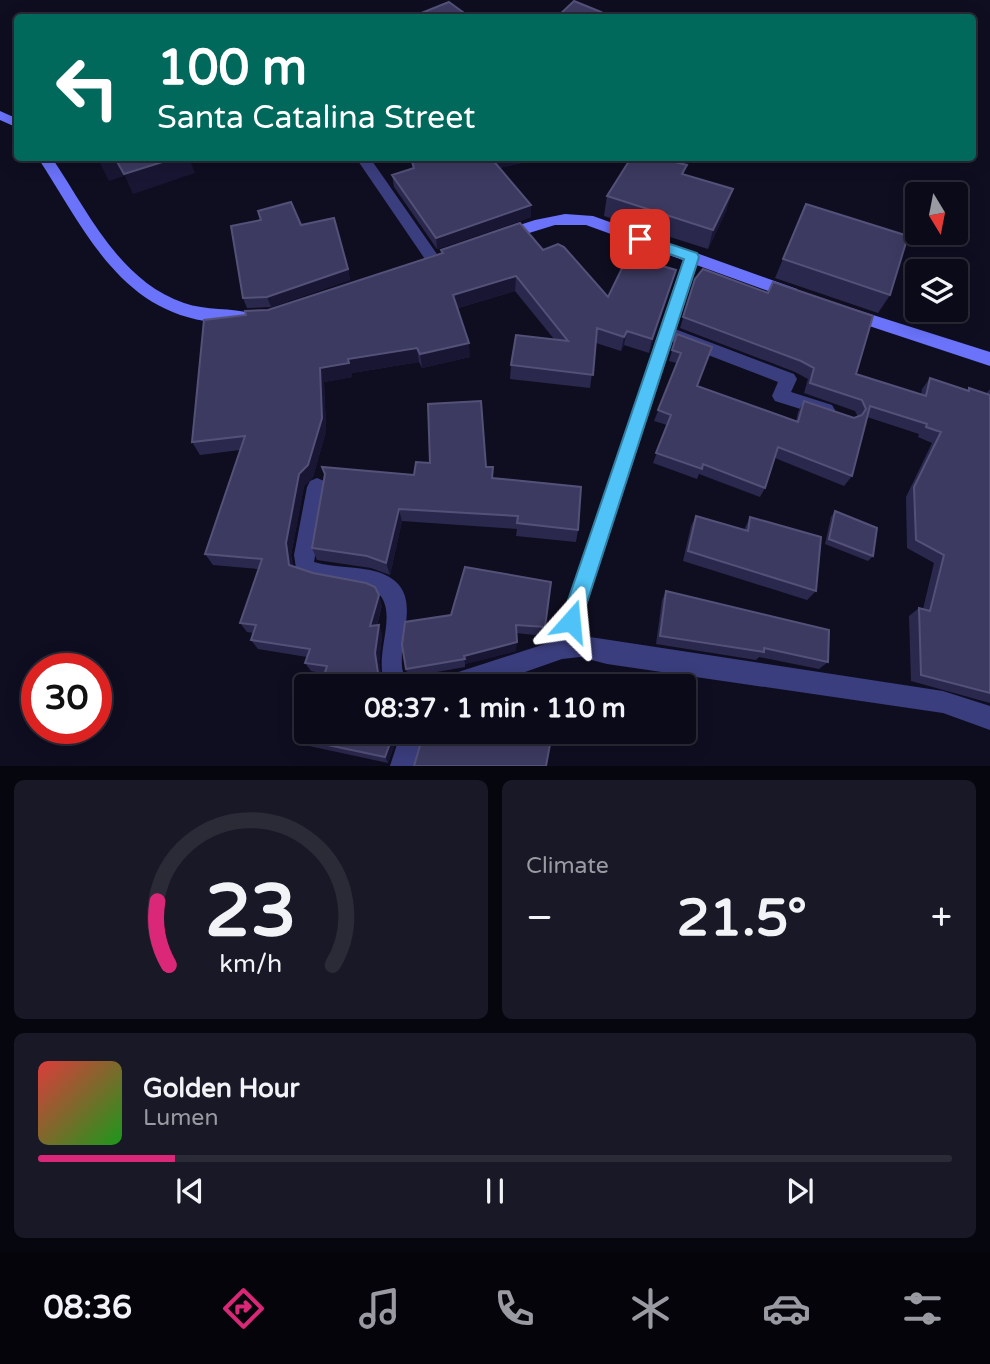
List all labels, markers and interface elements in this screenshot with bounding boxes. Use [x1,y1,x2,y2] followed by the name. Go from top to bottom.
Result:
[157,39,307,98] text: 100 m
[42,42,133,133] icon: left
[157,99,476,137] text: Santa Catalina Street
[905,182,968,245] north arrow
[905,182,968,322] map controls
[610,209,670,269] pin
[621,220,659,258] icon: arrive
[905,259,968,322] button: layers
[534,584,608,658] position arrow
[21,653,112,744] speed limit sign: 30
[364,693,626,724] text: 08:37 · 1 min · 110 m
[526,852,609,880] text: Climate
[205,869,297,957] text: 23
[677,887,807,950] text: 21.5°
[526,895,553,941] text: −
[931,895,952,941] text: +
[220,949,282,979] text: km/h
[143,1073,300,1104] text: Golden Hour
[143,1104,218,1132] text: Lumen
[171,1172,209,1210] icon: previous
[476,1172,514,1210] icon: pause
[781,1172,819,1210] icon: next
[219,1284,268,1333] icon: directions
[355,1284,404,1333] icon: music
[490,1284,539,1333] icon: phone
[626,1284,675,1333] icon: climate
[762,1284,811,1333] icon: car
[898,1284,947,1333] icon: filters
[43,1289,132,1327] text: 08:36

